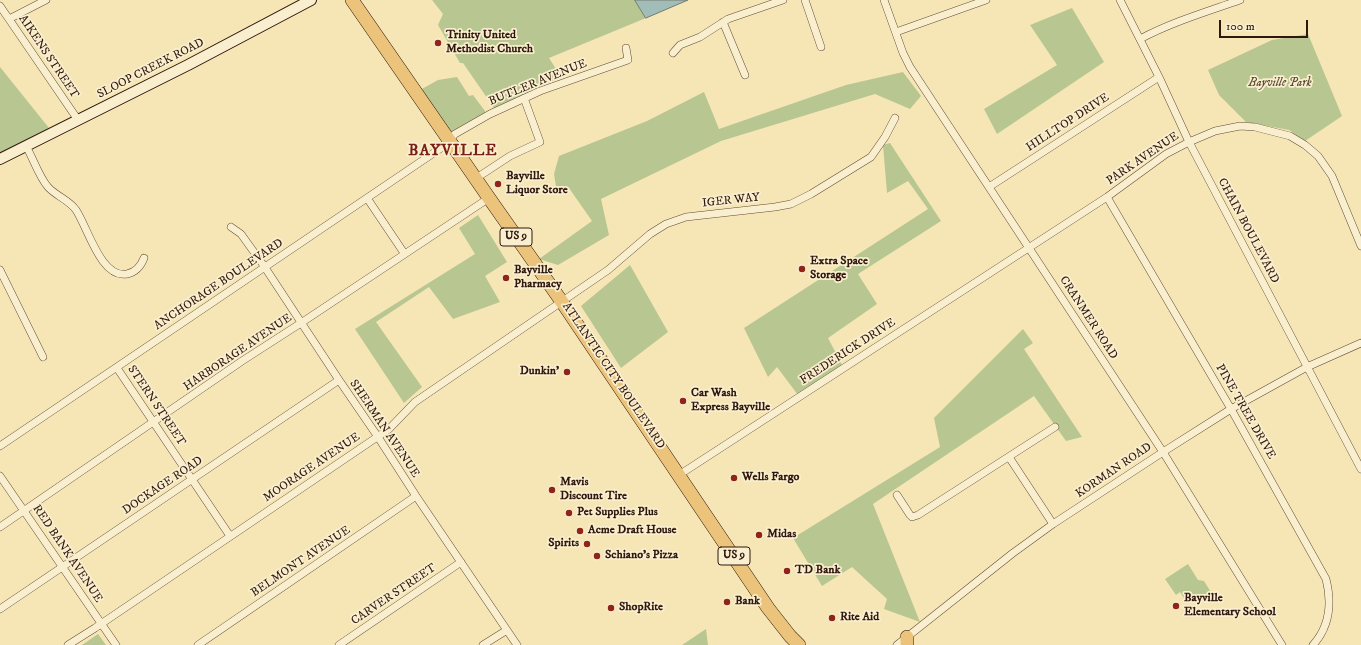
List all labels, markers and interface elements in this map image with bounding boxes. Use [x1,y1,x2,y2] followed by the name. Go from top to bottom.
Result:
[1221,12,1310,38] scale bar
[15,13,81,101] street label: AIKENS STREET
[1226,19,1255,34] text: 100 m
[446,29,533,57] place label: Trinity United Methodist Church
[95,36,207,102] street label: SLOOP CREEK ROAD
[433,38,443,48] marker: Trinity United Methodist Church
[487,57,589,109] street label: BUTLER AVENUE
[1249,77,1311,91] park label: Bayville Park
[1024,91,1112,155] street label: HILLTOP DRIVE
[1104,129,1182,189] street label: PARK AVENUE
[408,142,498,162] district label: BAYVILLE
[506,170,568,198] place label: Bayville Liquor Store
[1214,176,1282,286] street label: CHAIN BOULEVARD
[493,179,503,189] marker: Bayville Liquor Store
[701,191,761,211] street label: IGER WAY
[500,228,532,246] road number: US 9
[152,236,286,334] street label: ANCHORAGE BOULEVARD
[810,255,868,283] place label: Extra Space Storage
[514,264,562,292] place label: Bayville Pharmacy
[797,264,807,274] marker: Extra Space Storage
[501,273,511,283] marker: Bayville Pharmacy
[1056,274,1120,362] street label: CRANMER ROAD
[559,300,667,452] street label: ATLANTIC CITY BOULEVARD
[181,311,295,395] street label: HARBORAGE AVENUE
[798,316,898,388] street label: FREDERICK DRIVE
[1212,362,1278,462] street label: PINE TREE DRIVE
[124,363,188,449] street label: STERN STREET
[520,365,559,379] place label: Dunkin'
[562,367,572,377] marker: Dunkin'
[346,377,422,481] street label: SHERMAN AVENUE
[691,387,770,415] place label: Car Wash Express Bayville
[678,396,688,406] marker: Car Wash Express Bayville
[261,430,363,506] street label: MOORAGE AVENUE
[1073,440,1155,502] street label: KORMAN ROAD
[120,454,206,518] street label: DOCKAGE ROAD
[742,471,799,485] place label: Wells Fargo
[729,473,739,483] marker: Wells Fargo
[560,476,627,504] place label: Mavis Discount Tire
[547,485,557,495] marker: Mavis Discount Tire
[29,502,105,606] street label: RED BANK AVENUE
[577,506,658,520] place label: Pet Supplies Plus
[564,508,574,518] marker: Pet Supplies Plus
[249,523,353,601] street label: BELMONT AVENUE
[588,524,677,538] place label: Acme Draft House
[575,526,585,536] marker: Acme Draft House
[767,528,796,542] place label: Midas
[754,530,764,540] marker: Midas
[548,537,579,551] place label: Spirits
[582,539,592,549] marker: Spirits
[718,547,750,565] road number: US 9
[605,549,678,563] place label: Schiano's Pizza
[592,551,602,561] marker: Schiano's Pizza
[349,561,439,629] street label: CARVER STREET
[795,564,841,578] place label: TD Bank
[782,566,792,576] marker: TD Bank
[1184,592,1276,620] place label: Bayville Elementary School
[735,595,760,609] place label: Bank
[722,597,732,607] marker: Bank
[619,601,663,615] place label: ShopRite
[1171,601,1181,611] marker: Bayville Elementary School
[606,603,616,613] marker: ShopRite
[840,611,879,625] place label: Rite Aid
[827,613,837,623] marker: Rite Aid

